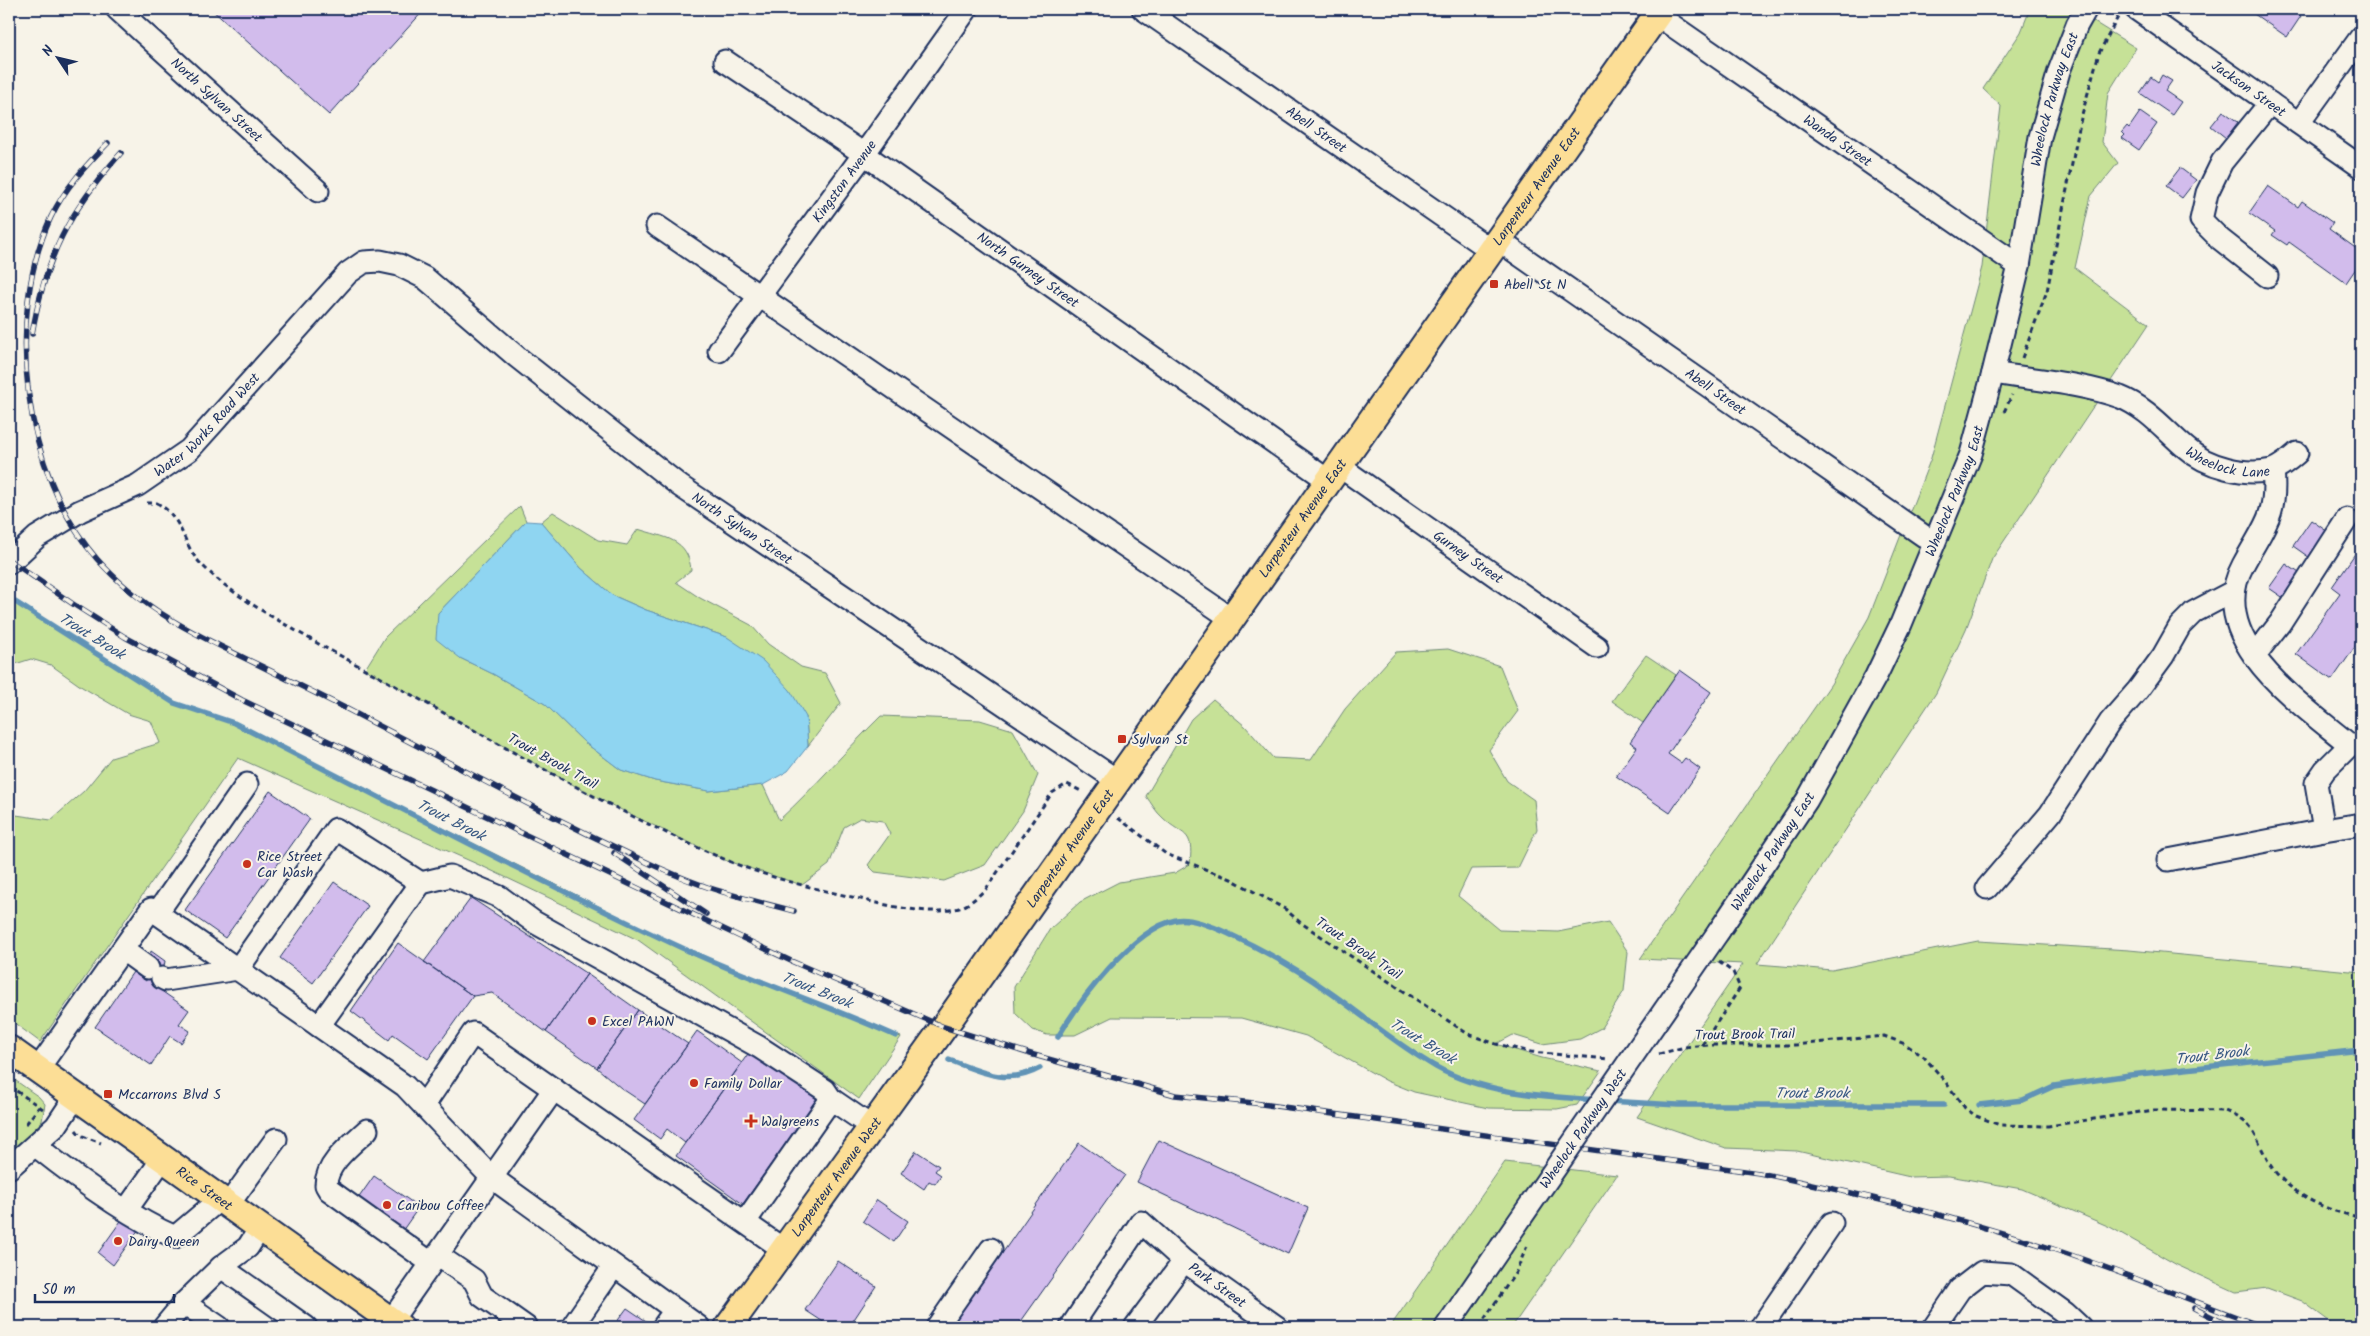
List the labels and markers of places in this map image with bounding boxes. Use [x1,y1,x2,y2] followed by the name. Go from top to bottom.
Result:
[1504,274,1567,296] place label: Abell St N
[1488,278,1500,290] marker: Abell St N
[1132,729,1188,751] place label: Sylvan St
[1116,733,1128,745] marker: Sylvan St
[257,846,323,884] place label: Rice Street Car Wash
[241,858,253,870] marker: Rice Street Car Wash
[602,1011,675,1033] place label: Excel PAWN
[586,1015,598,1027] marker: Excel PAWN
[704,1073,783,1095] place label: Family Dollar
[688,1077,700,1089] marker: Family Dollar
[118,1084,222,1106] place label: Mccarrons Blvd S
[102,1088,114,1100] marker: Mccarrons Blvd S
[761,1111,819,1133] place label: Walgreens
[745,1115,757,1127] marker: Walgreens
[397,1195,485,1217] place label: Caribou Coffee
[381,1199,393,1211] marker: Caribou Coffee
[128,1231,200,1253] place label: Dairy Queen
[112,1235,124,1247] marker: Dairy Queen

